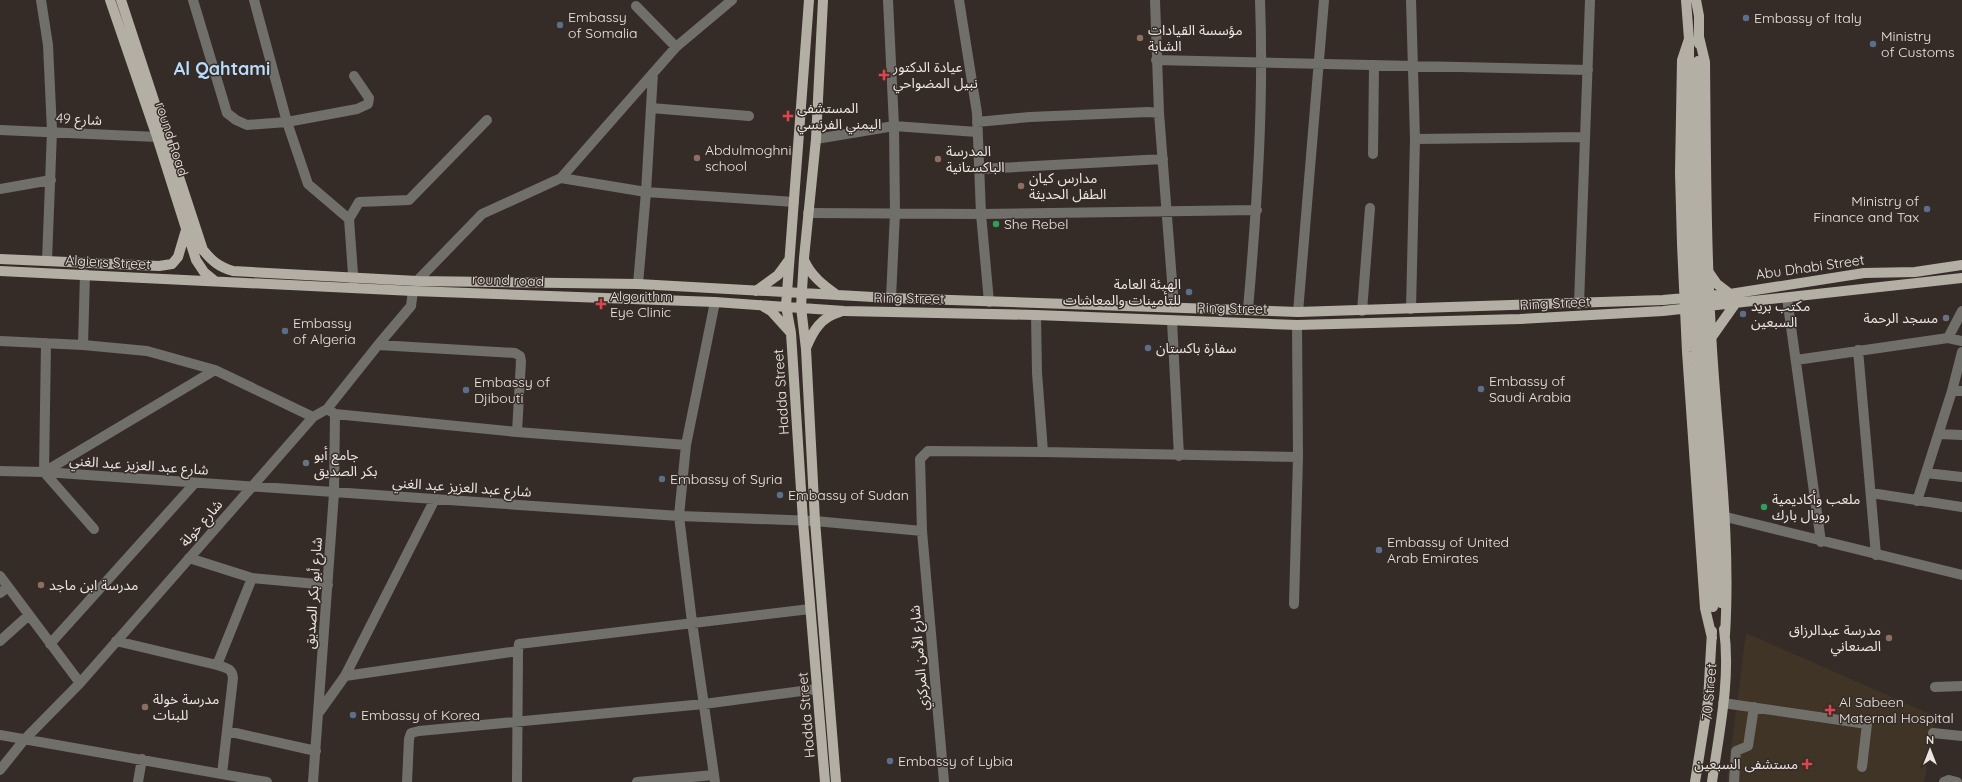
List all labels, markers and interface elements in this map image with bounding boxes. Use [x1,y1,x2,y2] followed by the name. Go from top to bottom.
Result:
[568,8,638,42] place label: Embassy of Somalia
[1754,9,1862,27] place label: Embassy of Italy
[1741,13,1751,23] marker: Embassy of Italy
[555,20,565,30] marker: Embassy of Somalia
[1148,21,1243,55] place label: مؤسسة القيادات الشابة
[1881,27,1954,61] place label: Ministry of Customs
[1135,33,1145,43] marker: مؤسسة القيادات الشابة
[1868,39,1878,49] marker: Ministry of Customs
[174,57,270,80] district label: Al Qahtami
[892,58,978,94] place label: عيادة الدكتور نبيل المضواحي
[878,69,890,81] marker: عيادة الدكتور نبيل المضواحي
[797,99,881,135] place label: المستشفى اليمني الفرنسي
[152,100,192,178] street label: round Road
[55,109,102,131] street label: شارع 49
[782,110,794,122] marker: المستشفى اليمني الفرنسي
[705,141,791,175] place label: Abdulmoghni school
[946,142,1005,176] place label: المدرسة الباكستانية
[692,153,702,163] marker: Abdulmoghni school
[933,154,943,164] marker: المدرسة الباكستانية
[1029,169,1106,203] place label: مدارس كيان الطفل الحديثة
[1016,181,1026,191] marker: مدارس كيان الطفل الحديثة
[1813,192,1919,226] place label: Ministry of Finance and Tax
[1922,204,1932,214] marker: Ministry of Finance and Tax
[1004,215,1068,233] place label: She Rebel
[991,219,1001,229] marker: She Rebel
[1755,250,1866,284] street label: Abu Dhabi Street
[65,251,152,273] street label: Algiers Street
[471,270,545,290] street label: round road
[1063,275,1181,309] place label: الهيئة العامة للتأمينات والمعاشات
[610,287,673,321] place label: Algorithm Eye Clinic
[1184,287,1194,297] marker: الهيئة العامة للتأمينات والمعاشات
[873,288,945,308] street label: Ring Street
[1519,292,1591,314] street label: Ring Street
[1751,297,1810,331] place label: مكتب بريد السبعين
[595,298,607,310] marker: Algorithm Eye Clinic
[1196,298,1268,318] street label: Ring Street
[1738,309,1748,319] marker: مكتب بريد السبعين
[1863,309,1938,327] place label: مسجد الرحمة
[1941,313,1951,323] marker: مسجد الرحمة
[293,314,356,348] place label: Embassy of Algeria
[280,326,290,336] marker: Embassy of Algeria
[1156,339,1236,357] place label: سفارة باكستان
[1143,343,1153,353] marker: سفارة باكستان
[769,348,793,436] street label: Hadda Street
[1489,372,1571,406] place label: Embassy of Saudi Arabia
[474,373,550,407] place label: Embassy of Djibouti
[1476,384,1486,394] marker: Embassy of Saudi Arabia
[461,385,471,395] marker: Embassy of Djibouti
[314,446,378,481] place label: جامع أبو بكر الصديق
[69,451,209,481] street label: شارع عبد العزيز عبد الغني
[301,458,311,468] marker: جامع أبو بكر الصديق
[670,470,783,488] place label: Embassy of Syria
[392,473,532,503] street label: شارع عبد العزيز عبد الغني
[657,474,667,484] marker: Embassy of Syria
[788,486,909,504] place label: Embassy of Sudan
[775,490,785,500] marker: Embassy of Sudan
[1772,490,1860,524] place label: ملعب وأكاديمية رويال بارك
[176,496,228,552] street label: شارع خولة
[1759,502,1769,512] marker: ملعب وأكاديمية رويال بارك
[1387,533,1509,567] place label: Embassy of United Arab Emirates
[300,536,328,650] street label: شارع أبو بكر الصديق
[1374,545,1384,555] marker: Embassy of United Arab Emirates
[49,576,138,594] place label: مدرسة ابن ماجد
[36,580,46,590] marker: مدرسة ابن ماجد
[905,604,935,712] street label: شارع الأمن المركزي
[1789,621,1881,657] place label: مدرسة عبدالرزاق الصنعاني
[1884,633,1894,643] marker: مدرسة عبدالرزاق الصنعاني
[1698,662,1720,721] street label: 70 Street
[793,671,819,759] street label: Hadda Street
[153,690,219,724] place label: مدرسة خولة للبنات
[1839,693,1954,727] place label: Al Sabeen Maternal Hospital
[140,702,150,712] marker: مدرسة خولة للبنات
[1824,704,1836,716] marker: Al Sabeen Maternal Hospital
[361,706,480,724] place label: Embassy of Korea
[348,710,358,720] marker: Embassy of Korea
[1910,730,1950,770] north arrow
[1926,733,1934,747] text: N
[898,752,1013,770] place label: Embassy of Lybia
[1694,755,1798,773] place label: مستشفى السبعين
[885,756,895,766] marker: Embassy of Lybia
[1801,758,1813,770] marker: مستشفى السبعين

